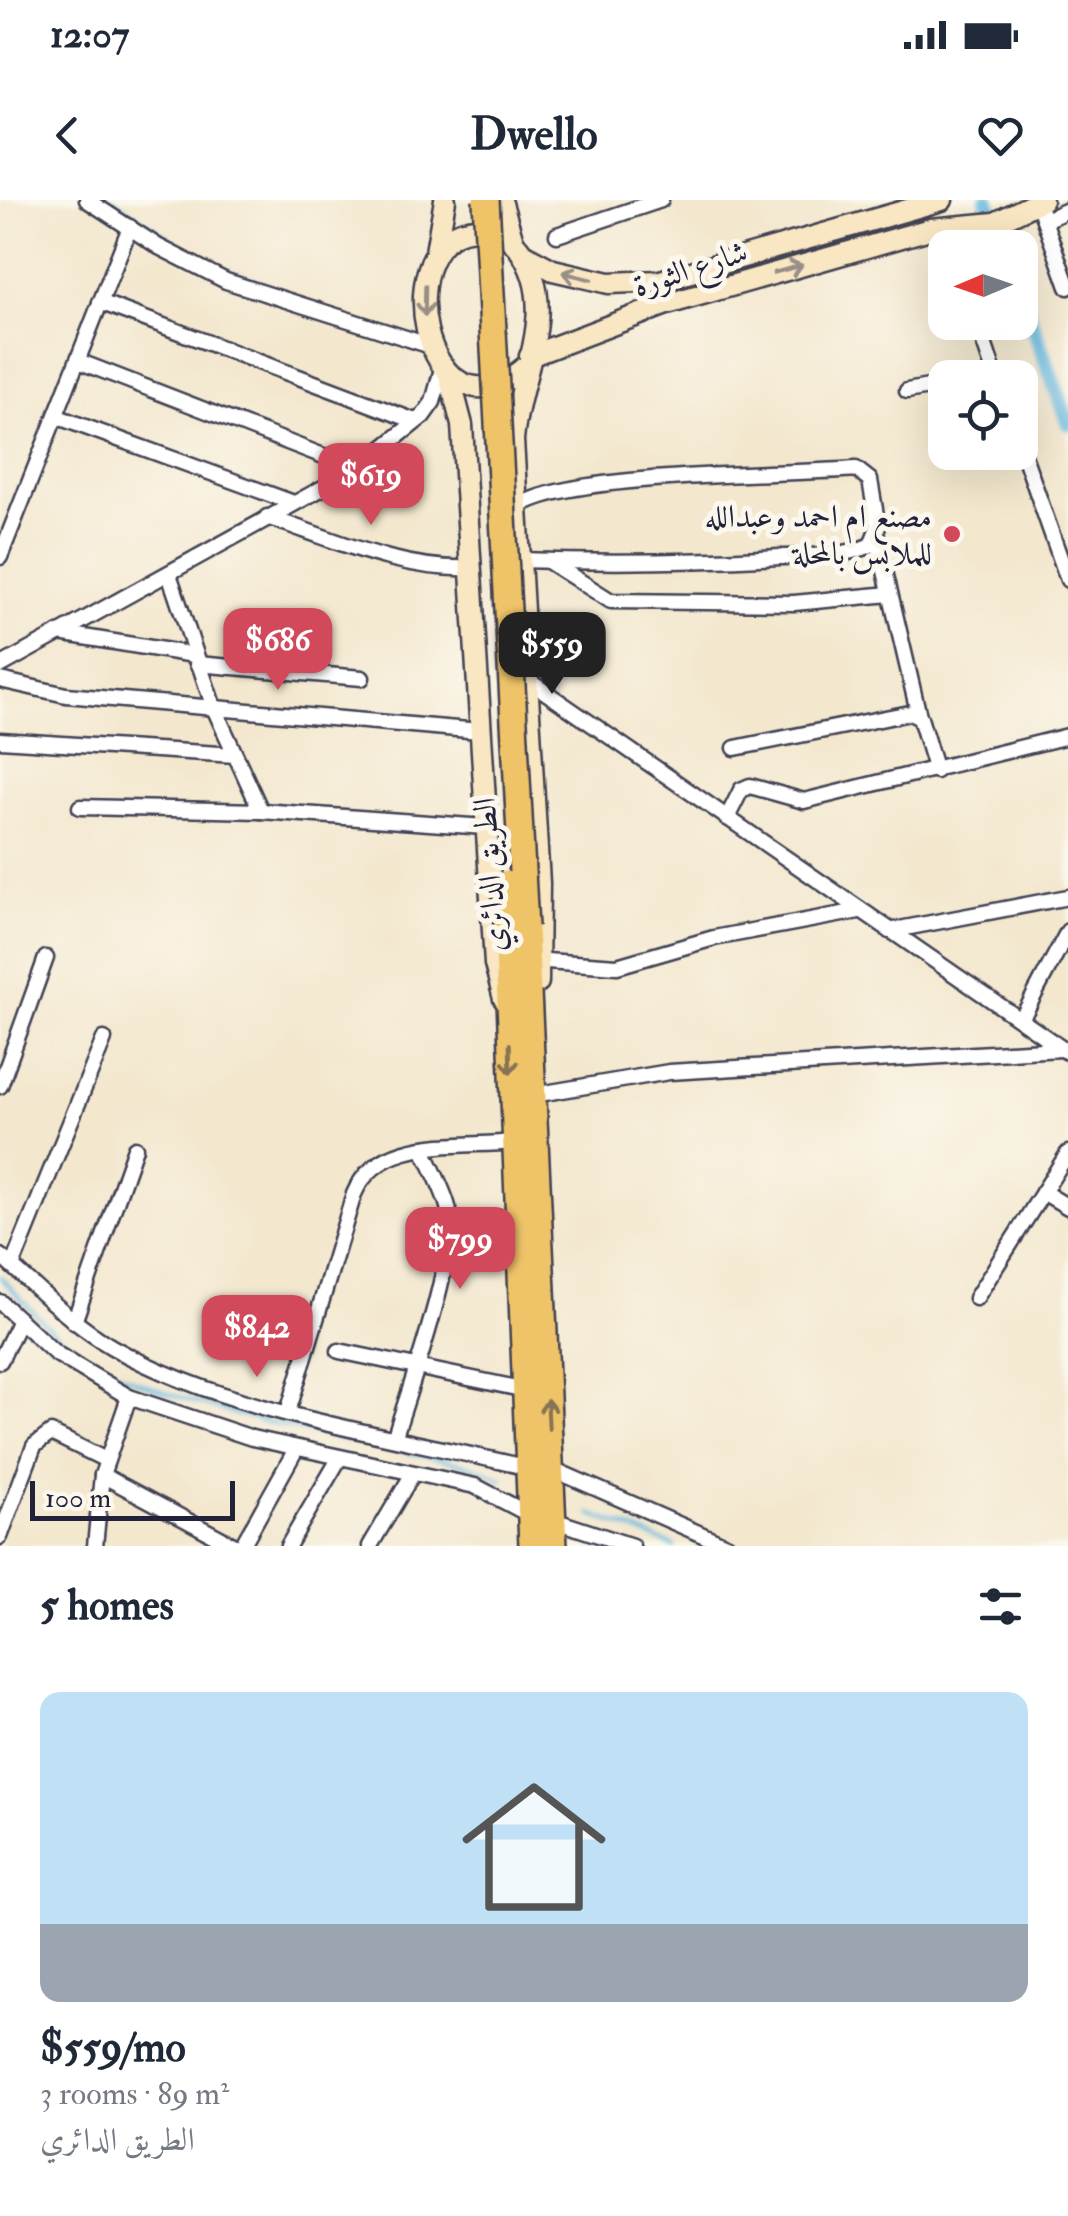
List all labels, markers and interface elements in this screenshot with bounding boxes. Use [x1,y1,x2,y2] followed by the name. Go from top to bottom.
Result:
[50,11,129,59] text: 12:07
[470,107,598,163] text: Dwello
[40,108,95,163] icon: back
[973,108,1028,163] icon: heart
[928,230,1038,340] north arrow
[928,230,1038,470] map controls
[628,232,755,312] street label: شارع الثورة
[772,258,803,277] one-way arrow
[562,266,594,284] one-way arrow
[416,284,435,316] one-way arrow
[928,360,1038,470] button: locate
[312,443,430,528] pin: $619
[340,455,402,495] text: $619
[705,497,932,575] place label: مصنع ام احمد وعبدالله للملابس بالمحلة
[941,523,963,545] marker: مصنع ام احمد وعبدالله للملابس بالمحلة
[219,608,337,693] pin: $686
[493,612,611,697] pin: $559
[245,620,311,660] text: $686
[521,624,583,664] text: $559
[465,796,519,953] street label: الطريق الدائري
[500,1042,520,1074] one-way arrow
[401,1207,519,1292] pin: $799
[427,1219,493,1259] text: $799
[198,1295,316,1380] pin: $842
[224,1307,290,1347] text: $842
[538,1398,557,1430] one-way arrow
[30,1476,235,1520] scale bar
[45,1481,111,1516] text: 100 m
[973,1579,1028,1634] icon: filters
[40,1580,174,1632] text: 5 homes
[444,1757,624,1937] icon: home
[40,2022,186,2074] text: $559/mo
[40,2074,229,2114] text: 3 rooms · 89 m²
[40,2120,195,2160] text: الطريق الدائري

